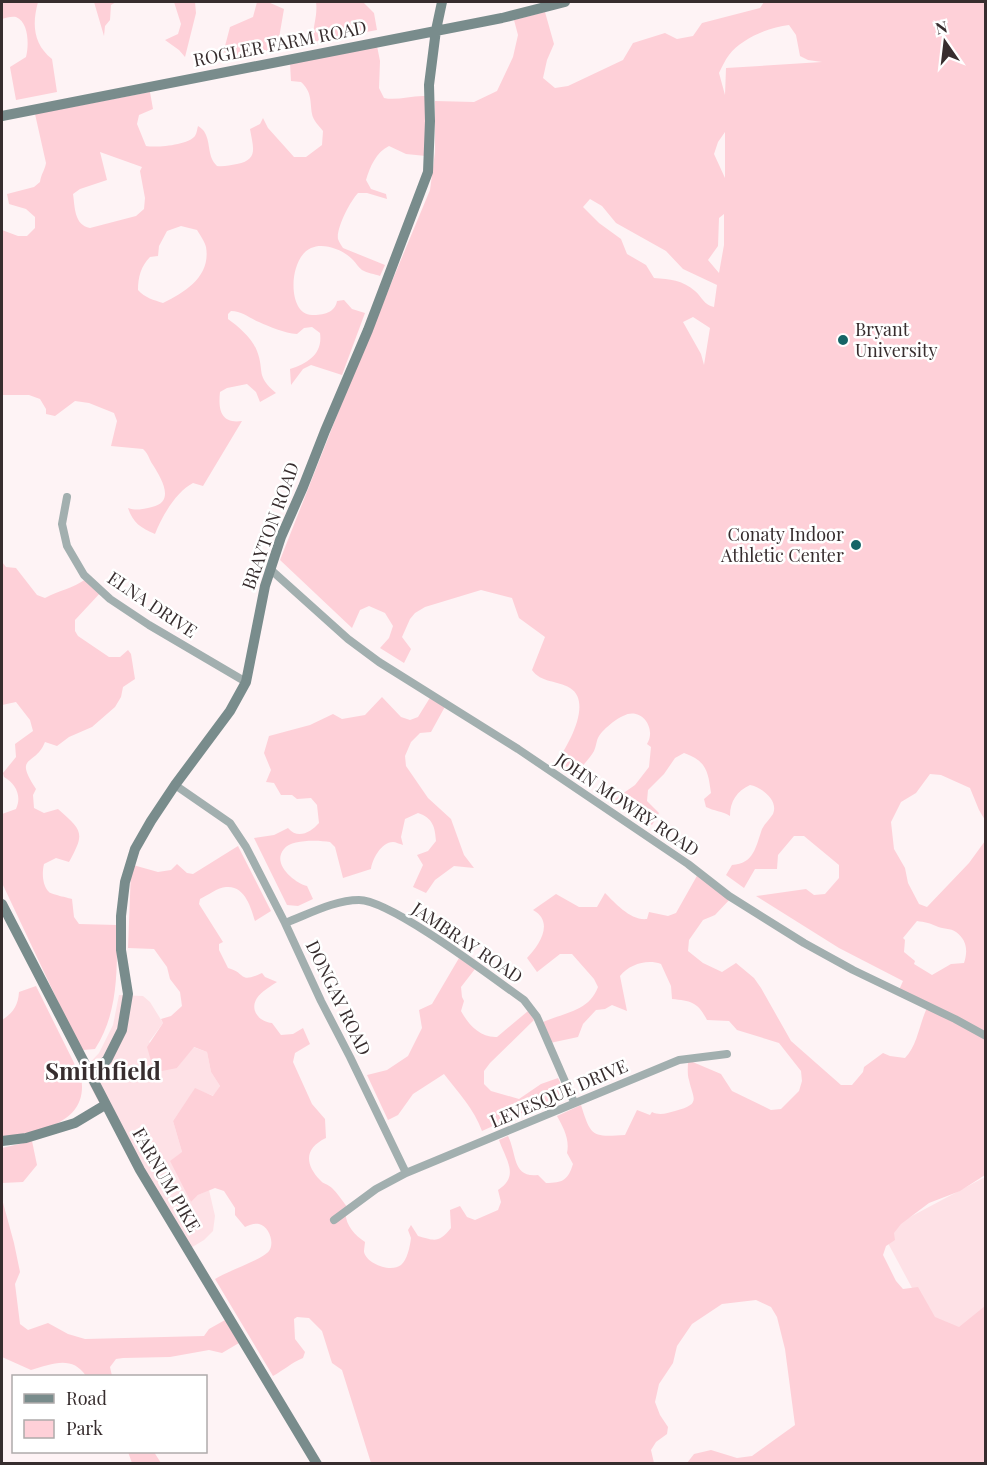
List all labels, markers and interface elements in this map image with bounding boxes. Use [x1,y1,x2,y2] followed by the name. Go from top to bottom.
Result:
[915,12,975,72] north arrow
[191,14,369,72] street label: ROGLER FARM ROAD
[933,15,950,39] text: N
[855,317,938,362] place label: Bryant University
[836,333,850,347] marker: Bryant University
[236,459,304,593] street label: BRAYTON ROAD
[720,522,844,567] place label: Conaty Indoor Athletic Center
[849,538,863,552] marker: Conaty Indoor Athletic Center
[103,565,202,643] street label: ELNA DRIVE
[550,746,704,861] street label: JOHN MOWRY ROAD
[407,896,528,988] street label: JAMBRAY ROAD
[301,936,377,1059] street label: DONGAY ROAD
[486,1053,631,1133] street label: LEVESQUE DRIVE
[45,1054,161,1086] district label: Smithfield
[127,1123,206,1236] street label: FARNUM PIKE
[12,1375,207,1453] legend
[66,1386,107,1410] text: Road
[66,1416,103,1440] text: Park

